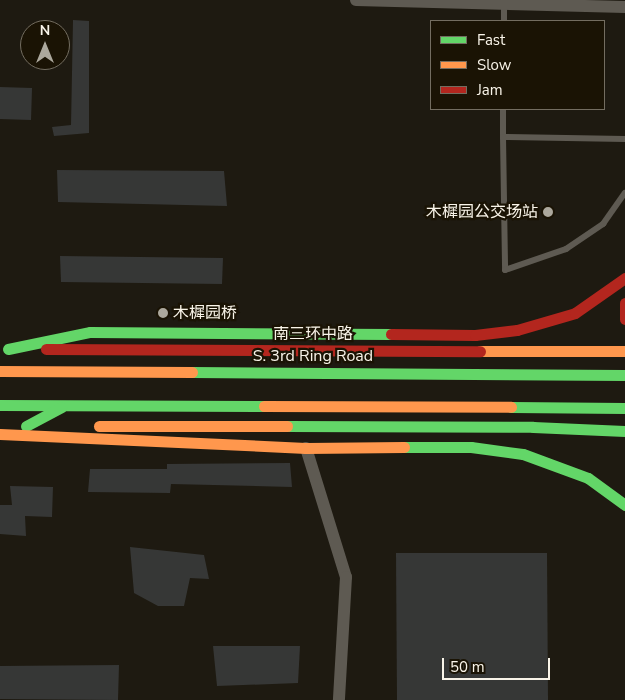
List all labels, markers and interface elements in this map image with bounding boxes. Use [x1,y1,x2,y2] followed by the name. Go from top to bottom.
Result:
[20,20,70,70] north arrow
[430,20,605,110] legend
[40,21,50,40] text: N
[477,30,505,50] text: Fast
[477,55,511,75] text: Slow
[477,80,503,100] text: Jam
[426,202,538,222] place label: 木樨园公交场站
[542,206,554,218] marker: 木樨园公交场站
[173,303,237,323] place label: 木樨园桥
[157,307,169,319] marker: 木樨园桥
[273,324,353,344] street label: 南三环中路
[253,346,373,366] street label: S. 3rd Ring Road
[445,648,552,680] scale bar
[450,657,485,677] text: 50 m

